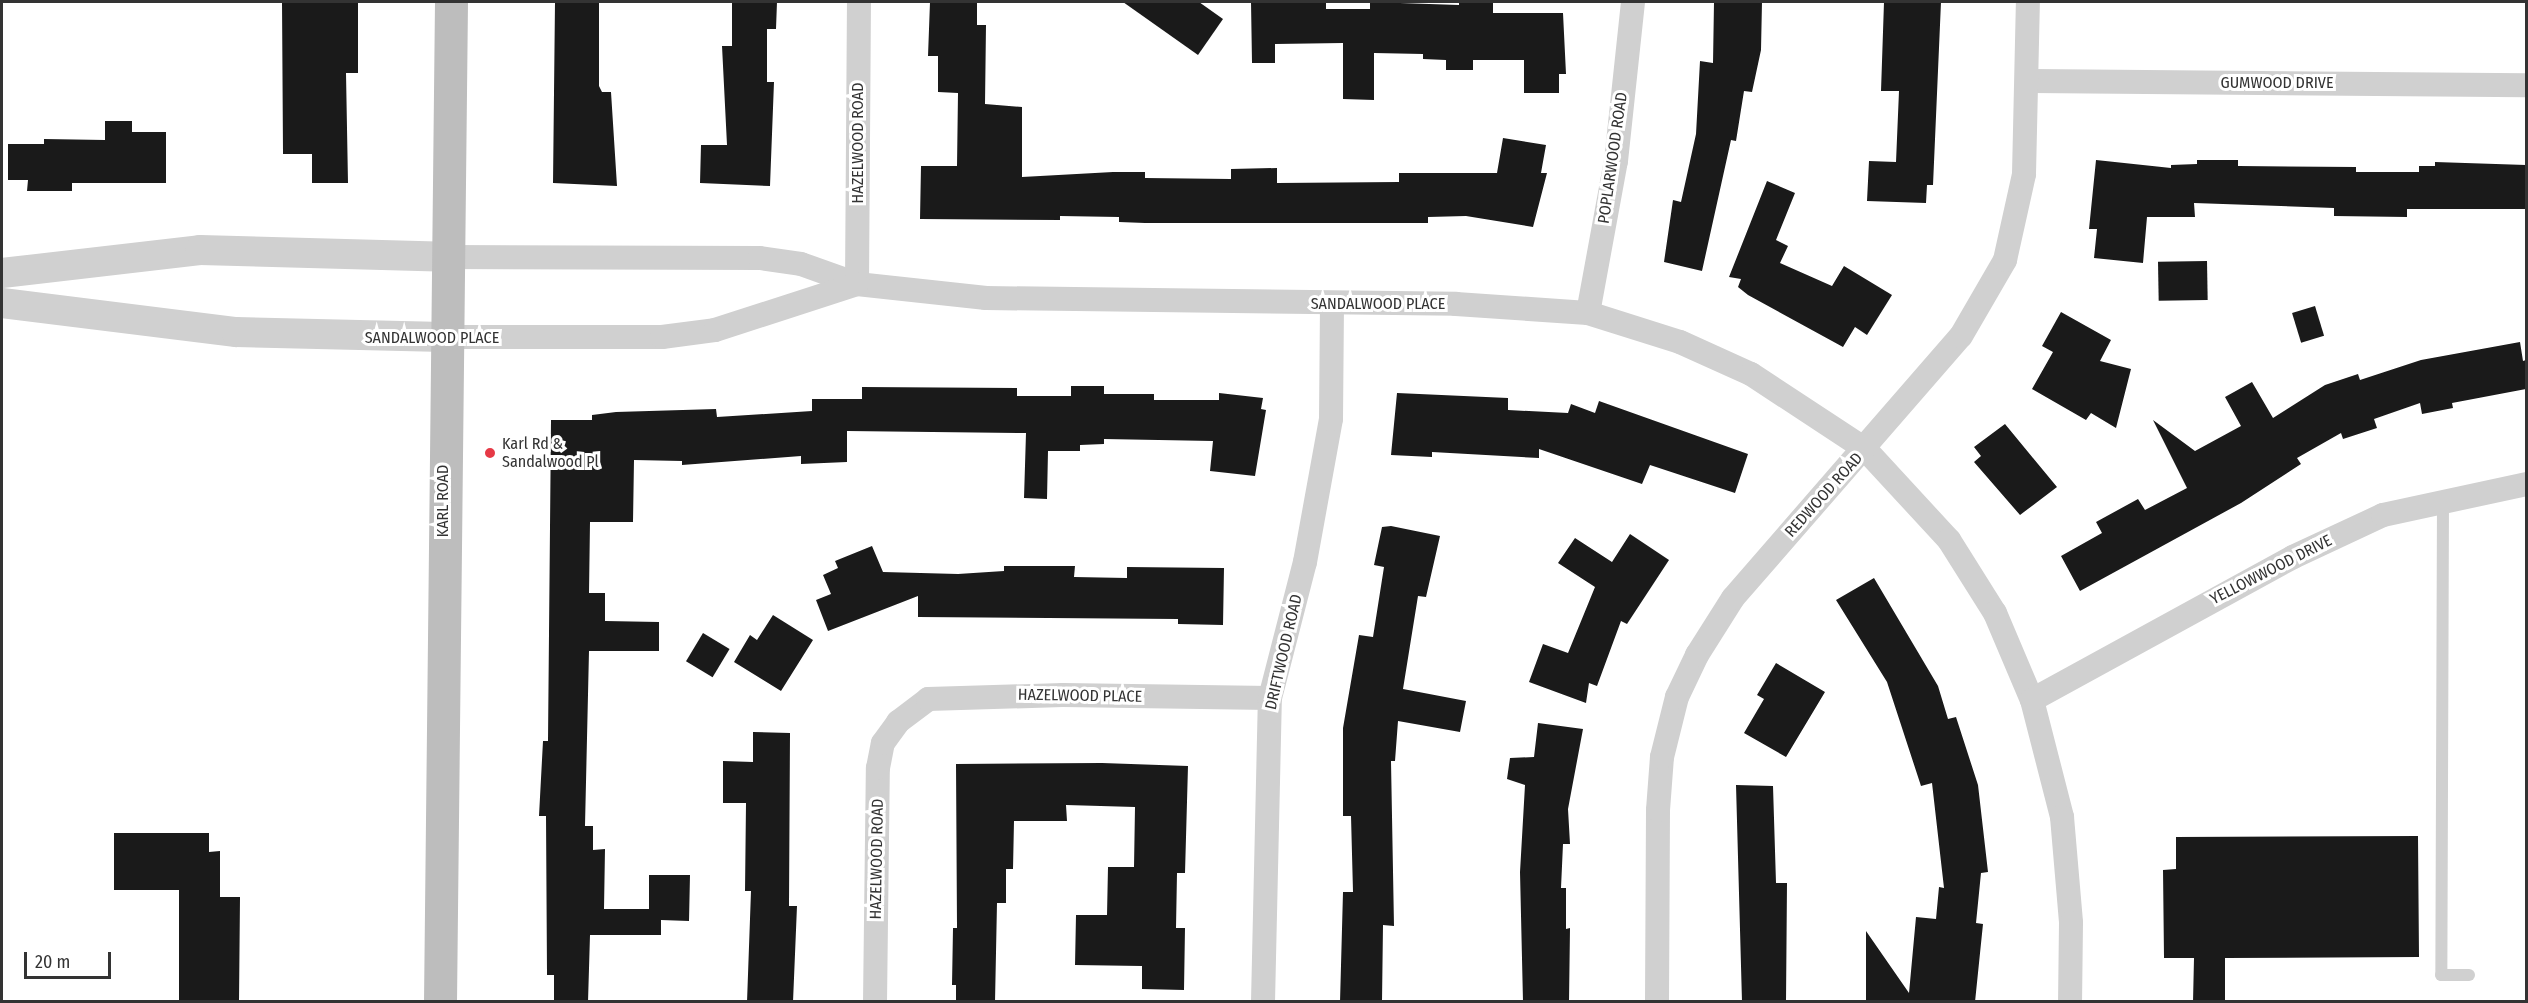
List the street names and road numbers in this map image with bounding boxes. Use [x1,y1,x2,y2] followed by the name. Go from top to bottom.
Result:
[2221,73,2333,93] street label: GUMWOOD DRIVE
[848,83,868,203] street label: HAZELWOOD ROAD
[1594,91,1632,225] street label: POPLARWOOD ROAD
[1311,294,1445,314] street label: SANDALWOOD PLACE
[365,328,499,348] street label: SANDALWOOD PLACE
[1781,449,1867,541] street label: REDWOOD ROAD
[433,465,453,537] street label: KARL ROAD
[2207,531,2335,609] street label: YELLOWWOOD DRIVE
[1261,592,1307,712] street label: DRIFTWOOD ROAD
[1018,685,1142,707] street label: HAZELWOOD PLACE
[866,798,888,920] street label: HAZELWOOD ROAD

